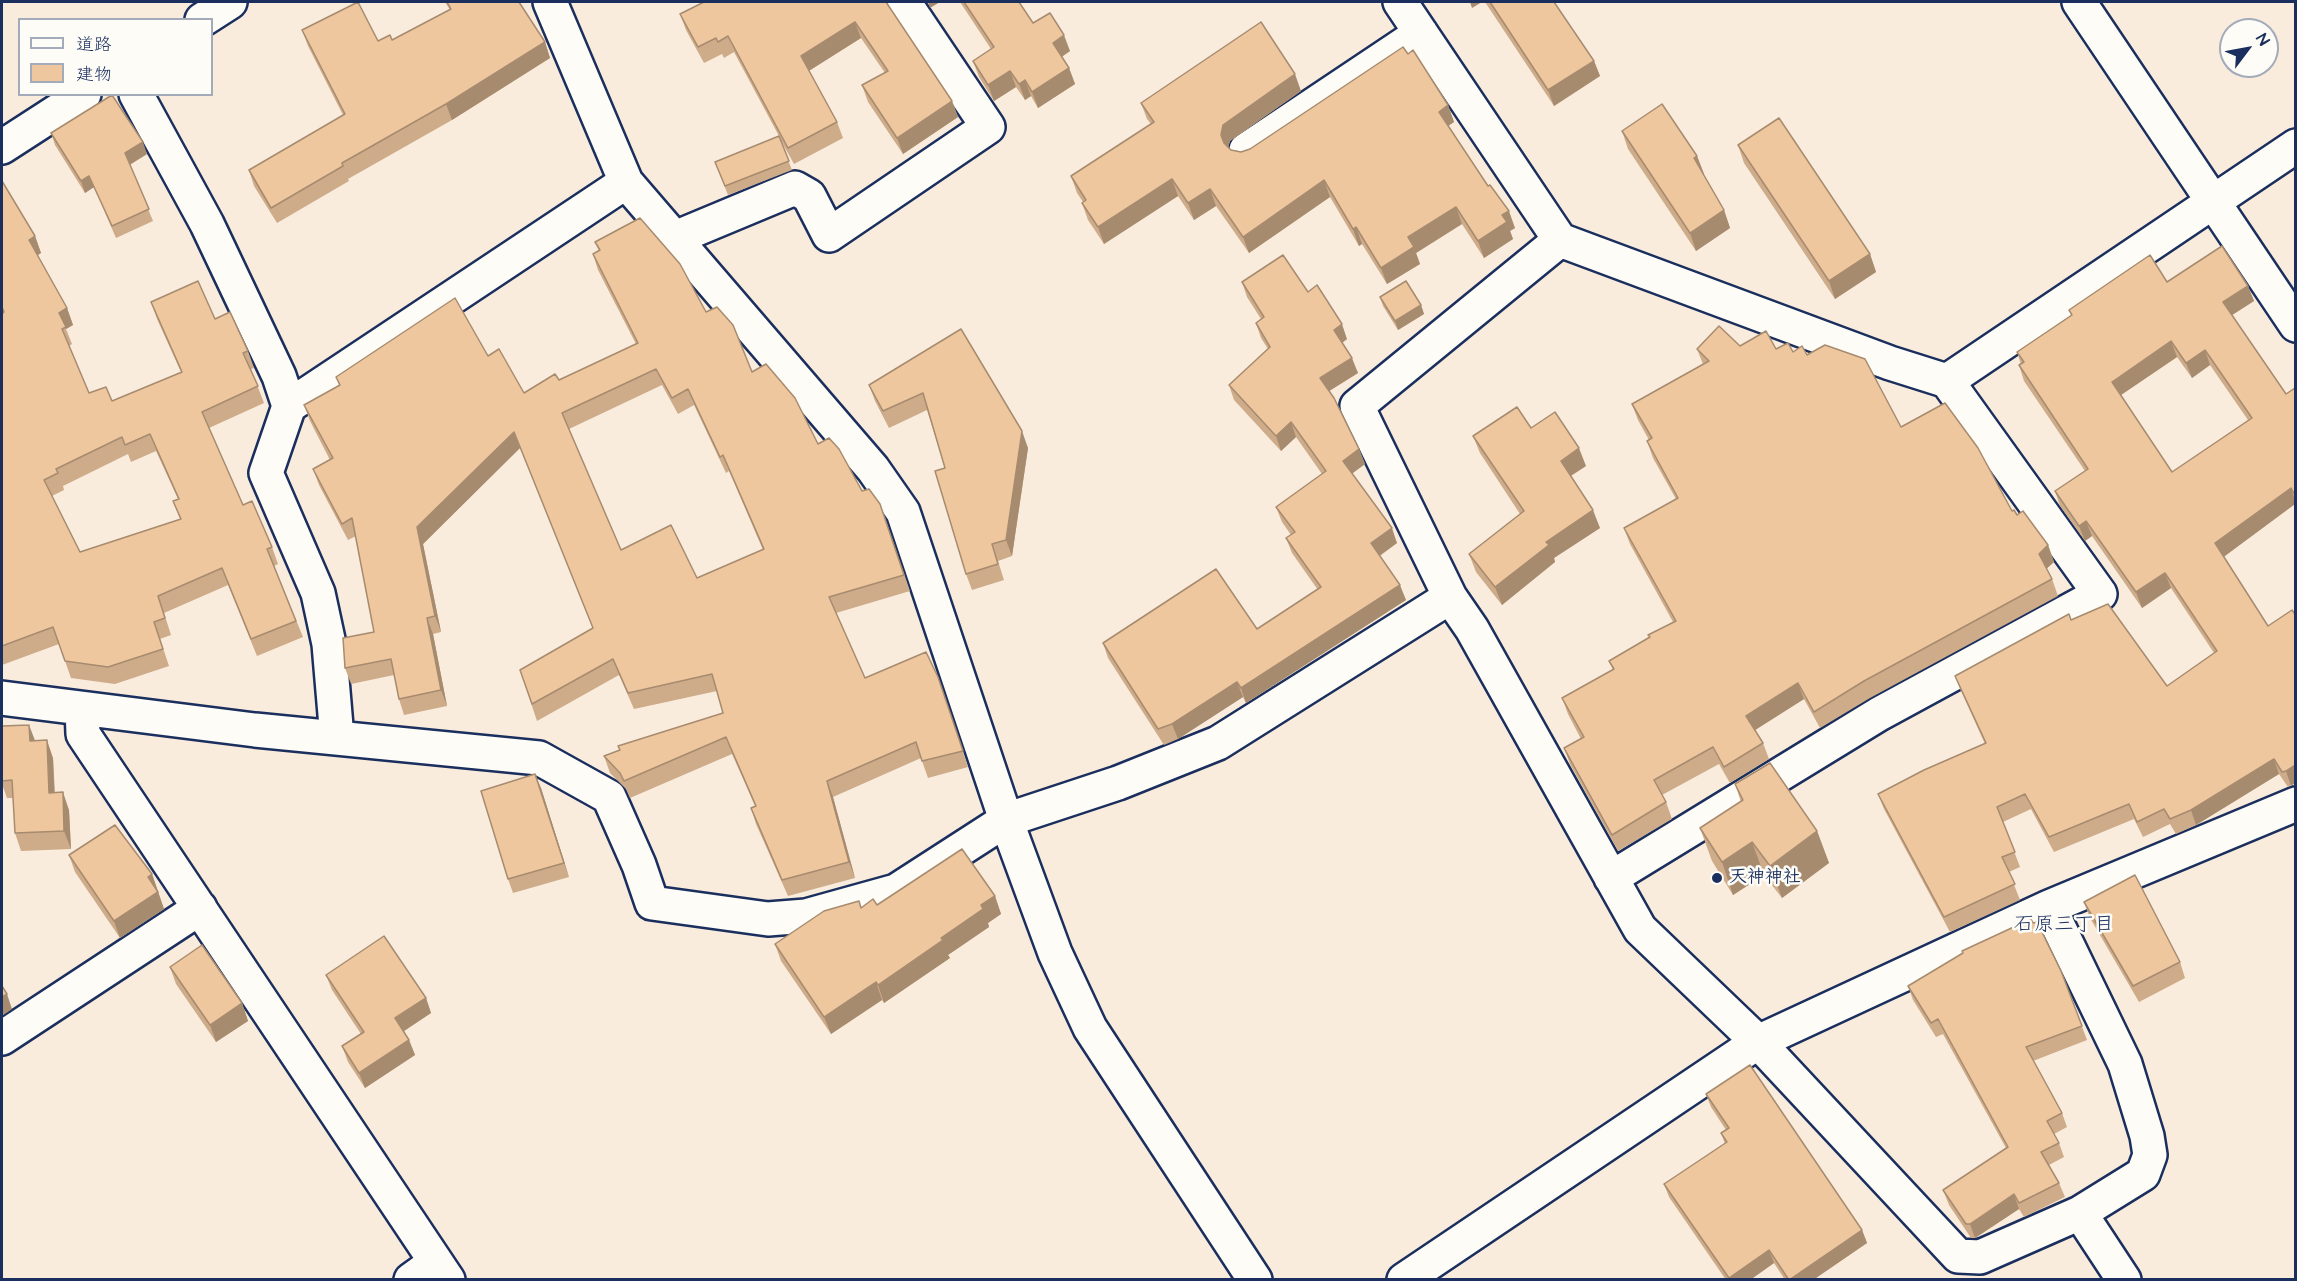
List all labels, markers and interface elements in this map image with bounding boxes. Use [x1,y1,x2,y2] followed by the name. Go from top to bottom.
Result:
[18,18,213,96] legend
[2219,18,2279,78] north arrow
[2251,29,2275,50] text: N
[76,32,112,57] text: 道路
[76,62,112,87] text: 建物
[1729,867,1801,889] place label: 天神神社
[1710,871,1724,885] marker: 天神神社
[2014,914,2114,938] district label: 石原三丁目

